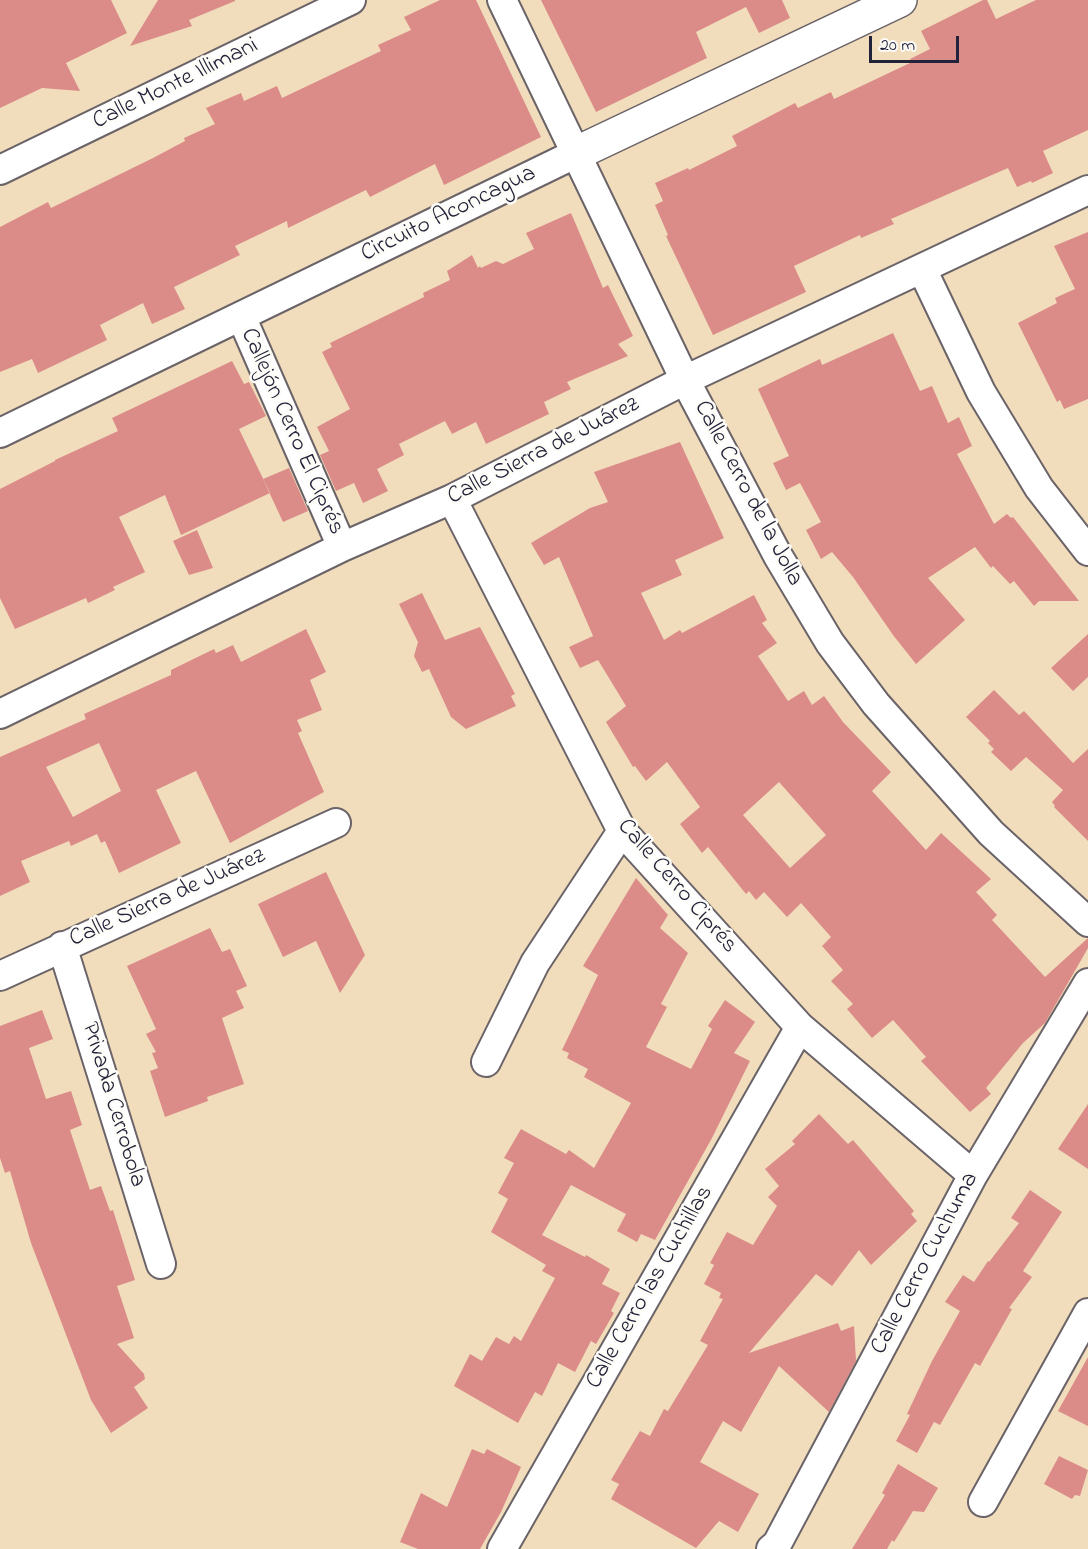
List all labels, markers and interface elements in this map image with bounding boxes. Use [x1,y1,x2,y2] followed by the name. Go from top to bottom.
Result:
[872,24,962,62] scale bar
[89,33,263,137] street label: Calle Monte Illimani
[880,33,915,59] text: 20 m
[357,160,541,270] street label: Circuito Aconcagua
[233,324,349,540] street label: Callejón Cerro El Ciprés
[443,391,645,513] street label: Calle Sierra de Juárez
[686,396,808,592] street label: Calle Cerro de la Jolla
[610,814,742,960] street label: Calle Cerro Ciprés
[66,843,270,955] street label: Calle Sierra de Juárez
[73,1019,151,1191] street label: Privada Cerrobola
[866,1168,986,1360] street label: Calle Cerro Cuchuma
[581,1181,721,1395] street label: Calle Cerro las Cuchillas

